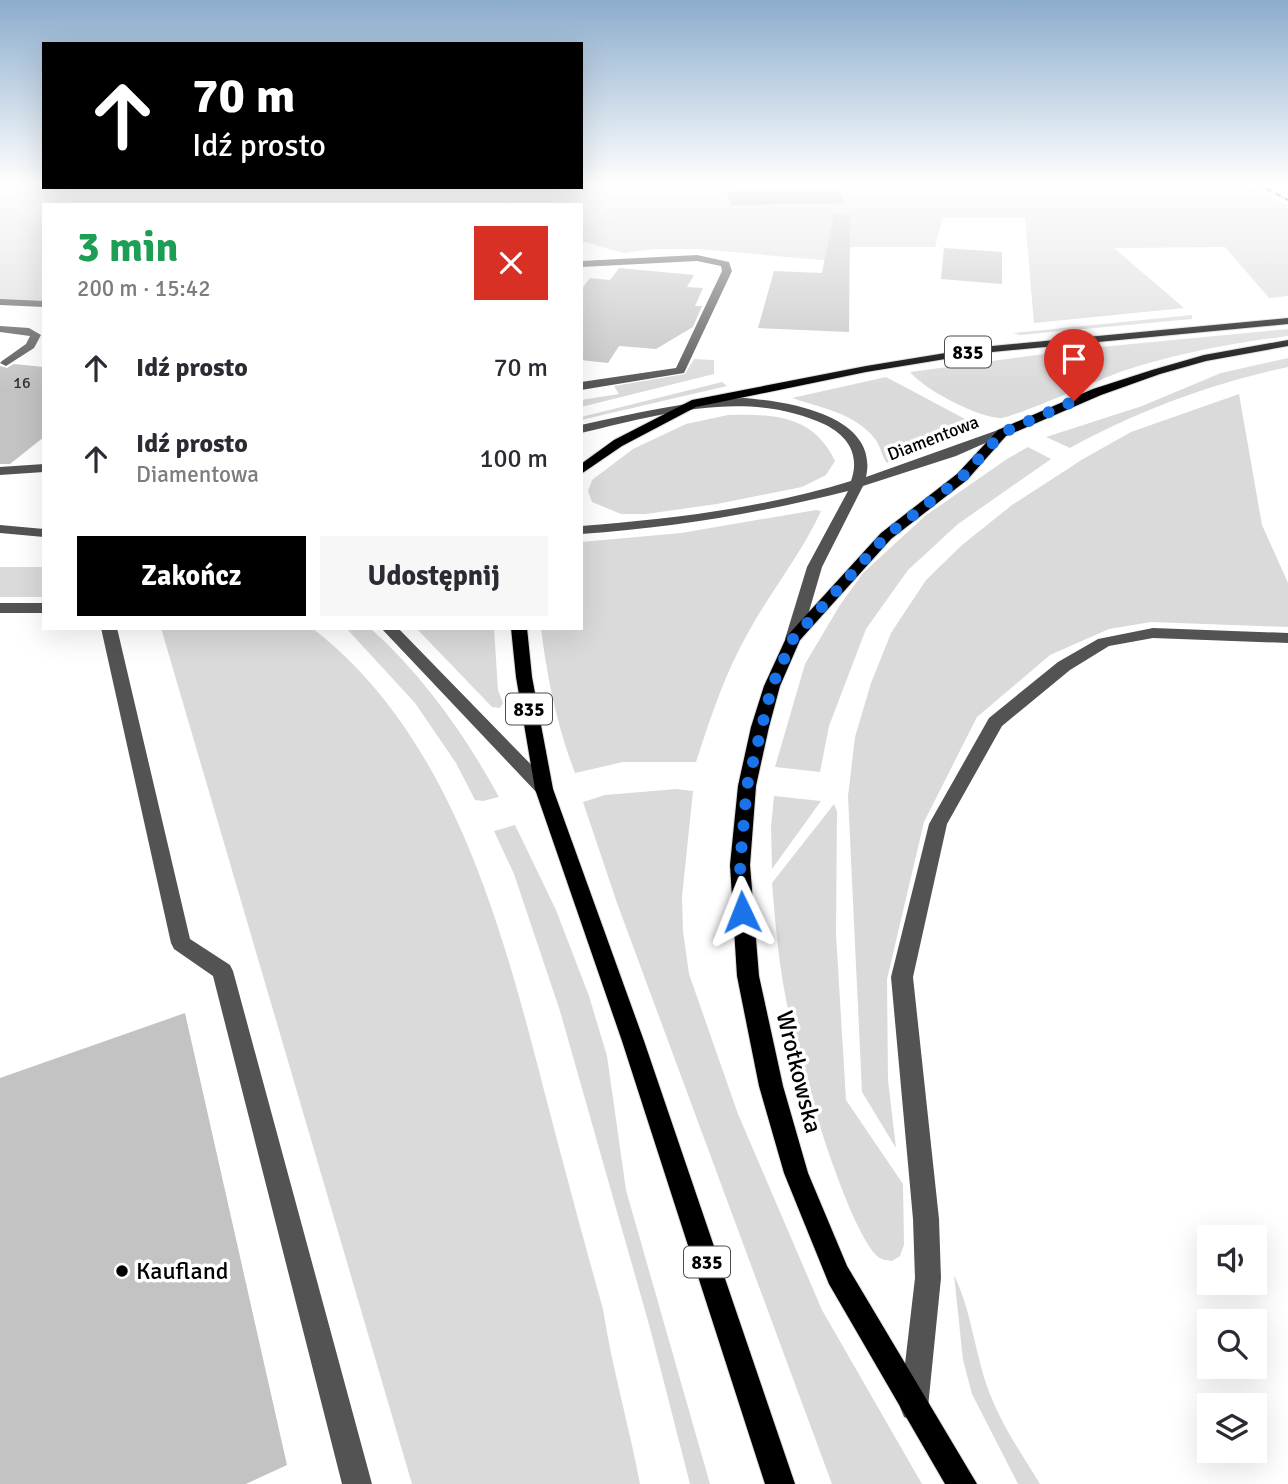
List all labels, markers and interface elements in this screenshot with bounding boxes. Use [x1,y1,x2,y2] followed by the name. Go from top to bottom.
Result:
[192,66,295,126] text: 70 m
[77,70,168,161] icon: ahead
[192,126,326,165] text: Idź prosto
[77,222,178,273] text: 3 min
[474,226,548,300] button: close
[77,274,211,303] text: 200 m · 15:42
[1044,329,1104,401] pin
[945,336,991,368] road number: 835
[1055,340,1093,378] icon: arrive
[77,349,115,387] icon: ahead
[136,352,248,384] text: Idź prosto
[493,352,548,384] text: 70 m
[13,373,31,393] house number: 16
[884,411,982,465] street label: Diamentowa
[136,428,248,460] text: Idź prosto
[77,440,115,478] icon: ahead
[479,443,548,475] text: 100 m
[136,460,259,489] text: Diamentowa
[77,536,306,616] button: Zakończ
[320,536,548,616] button: Udostępnij
[506,694,552,724] road number: 835
[705,875,779,949] position arrow
[769,1008,829,1136] street label: Wrotkowska
[1197,1225,1267,1463] map controls
[1197,1225,1267,1295] button: sound
[684,1246,730,1278] road number: 835
[136,1256,228,1286] place label: Kaufland
[114,1263,130,1279] marker: Kaufland
[1197,1309,1267,1379] button: search
[1197,1393,1267,1463] button: layers

